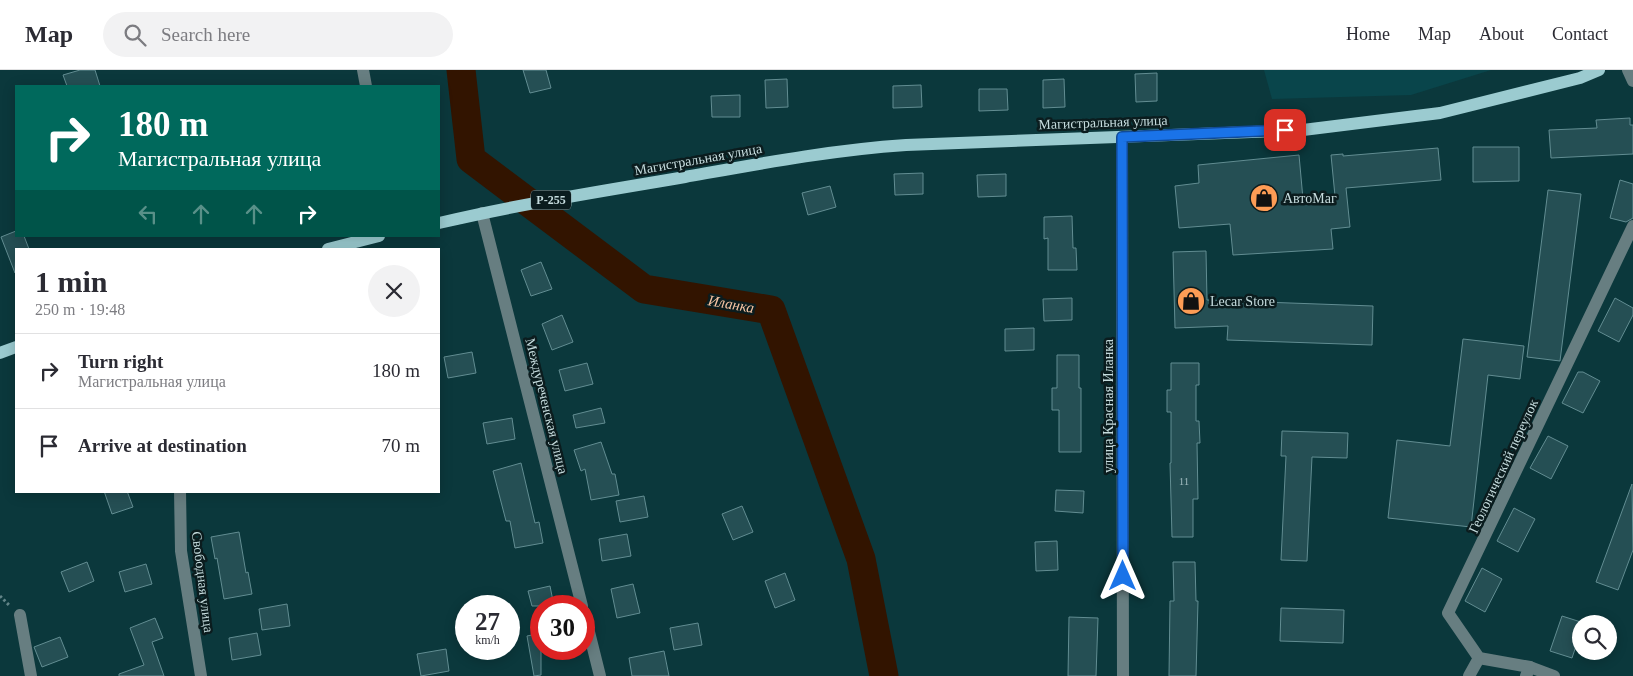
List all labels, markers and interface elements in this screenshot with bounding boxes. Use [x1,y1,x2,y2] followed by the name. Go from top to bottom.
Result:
[103,12,453,57] search box
[25,21,73,47] text: Map
[121,21,149,49] icon: search
[161,24,250,45] text: Search here
[1346,24,1390,44] text: Home
[1418,24,1451,44] text: Map
[1479,24,1524,44] text: About
[1552,24,1608,44] text: Contact
[35,105,100,170] icon: right
[118,105,208,144] text: 180 m
[1264,109,1306,151] pin
[1038,113,1169,132] street label: Магистральная улица
[1271,116,1299,144] icon: arrive
[633,141,764,178] street label: Магистральная улица
[118,146,321,171] text: Магистральная улица
[1249,183,1279,213] shop icon: АвтоМаг
[531,190,571,210] road number: Р-255
[1283,191,1337,206] place label: АвтоМаг
[134,200,162,228] icon: left
[187,200,215,228] icon: ahead
[240,200,268,228] icon: ahead
[293,200,321,228] icon: right
[35,265,108,298] text: 1 min
[368,265,420,317] button: close
[1176,286,1206,316] shop icon: Lecar Store
[706,292,755,316] water label: Иланка
[1210,294,1275,309] place label: Lecar Store
[35,301,125,318] text: 250 m · 19:48
[522,337,571,476] street label: Междуреченская улица
[1101,338,1116,473] street label: улица Красная Иланка
[78,351,163,372] text: Turn right
[35,357,63,385] icon: right
[372,360,420,381] text: 180 m
[78,373,226,390] text: Магистральная улица
[1466,397,1541,536] street label: Геологический переулок
[35,432,63,460] icon: arrive
[78,435,247,456] text: Arrive at destination
[381,435,420,456] text: 70 m
[1179,475,1189,487] house number: 11
[189,531,216,634] street label: Свободная улица
[1096,549,1148,601] position arrow
[530,595,595,660] speed limit sign: 30
[475,608,500,635] text: 27
[1572,615,1617,660] map controls
[1572,615,1617,660] button: search
[475,633,500,647] text: km/h

